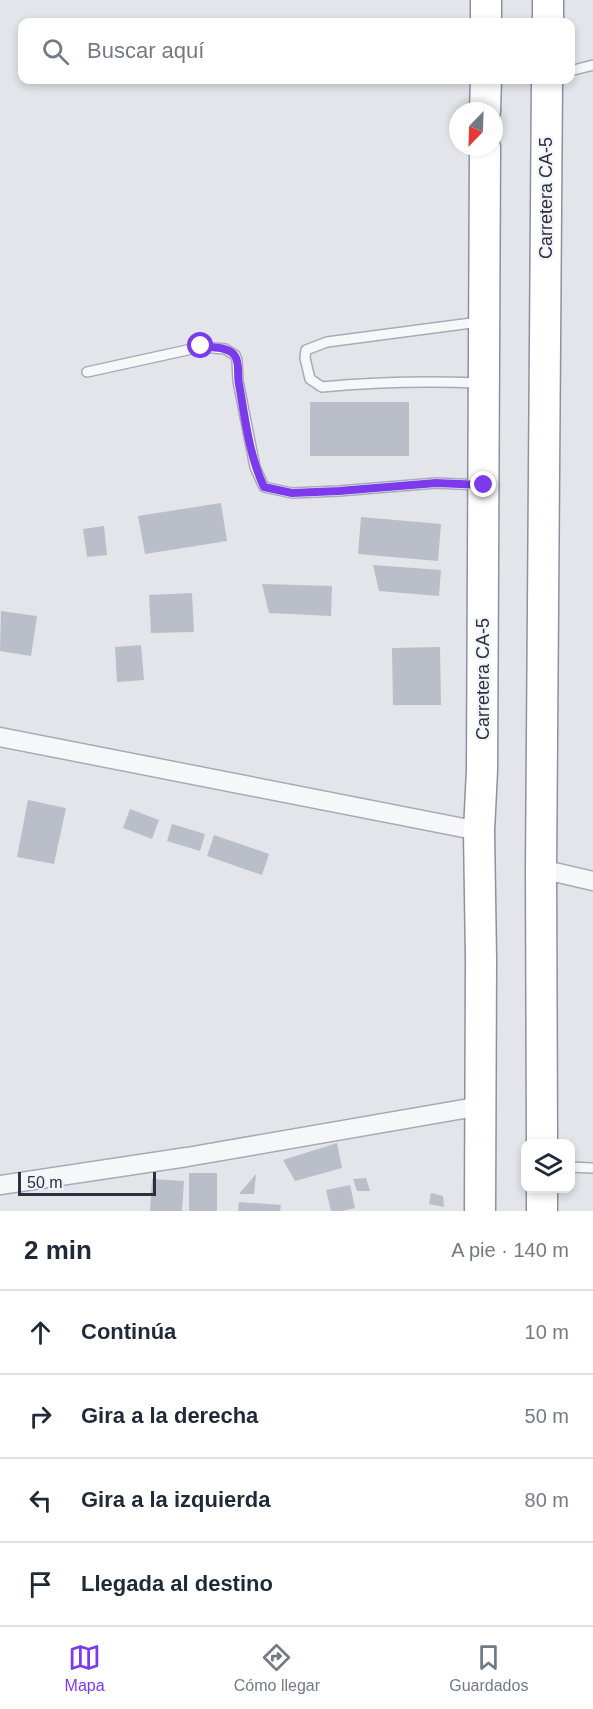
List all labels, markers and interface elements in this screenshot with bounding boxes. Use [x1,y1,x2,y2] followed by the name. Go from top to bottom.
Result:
[18,18,575,84] search box
[39,35,72,68] icon: search
[87,38,204,63] text: Buscar aquí
[449,102,503,156] north arrow
[536,137,556,259] street label: Carretera CA-5
[187,332,213,358] route start
[470,471,496,497] route end
[473,618,493,740] street label: Carretera CA-5
[521,1139,575,1193] map controls
[521,1139,575,1193] button: layers
[18,1169,156,1196] scale bar
[27,1174,63,1191] text: 50 m
[24,1235,92,1265] text: 2 min
[451,1239,569,1261] text: A pie · 140 m
[24,1316,57,1349] icon: ahead
[81,1319,176,1344] text: Continúa
[525,1321,569,1343] text: 10 m
[24,1400,57,1433] icon: right
[81,1403,258,1428] text: Gira a la derecha
[525,1405,569,1427] text: 50 m
[24,1484,57,1517] icon: left
[81,1487,271,1512] text: Gira a la izquierda
[525,1489,569,1511] text: 80 m
[24,1568,57,1601] icon: arrive
[81,1571,273,1596] text: Llegada al destino
[65,1641,105,1695] tab: Mapa
[234,1641,320,1695] tab: Cómo llegar
[449,1641,528,1695] tab: Guardados

